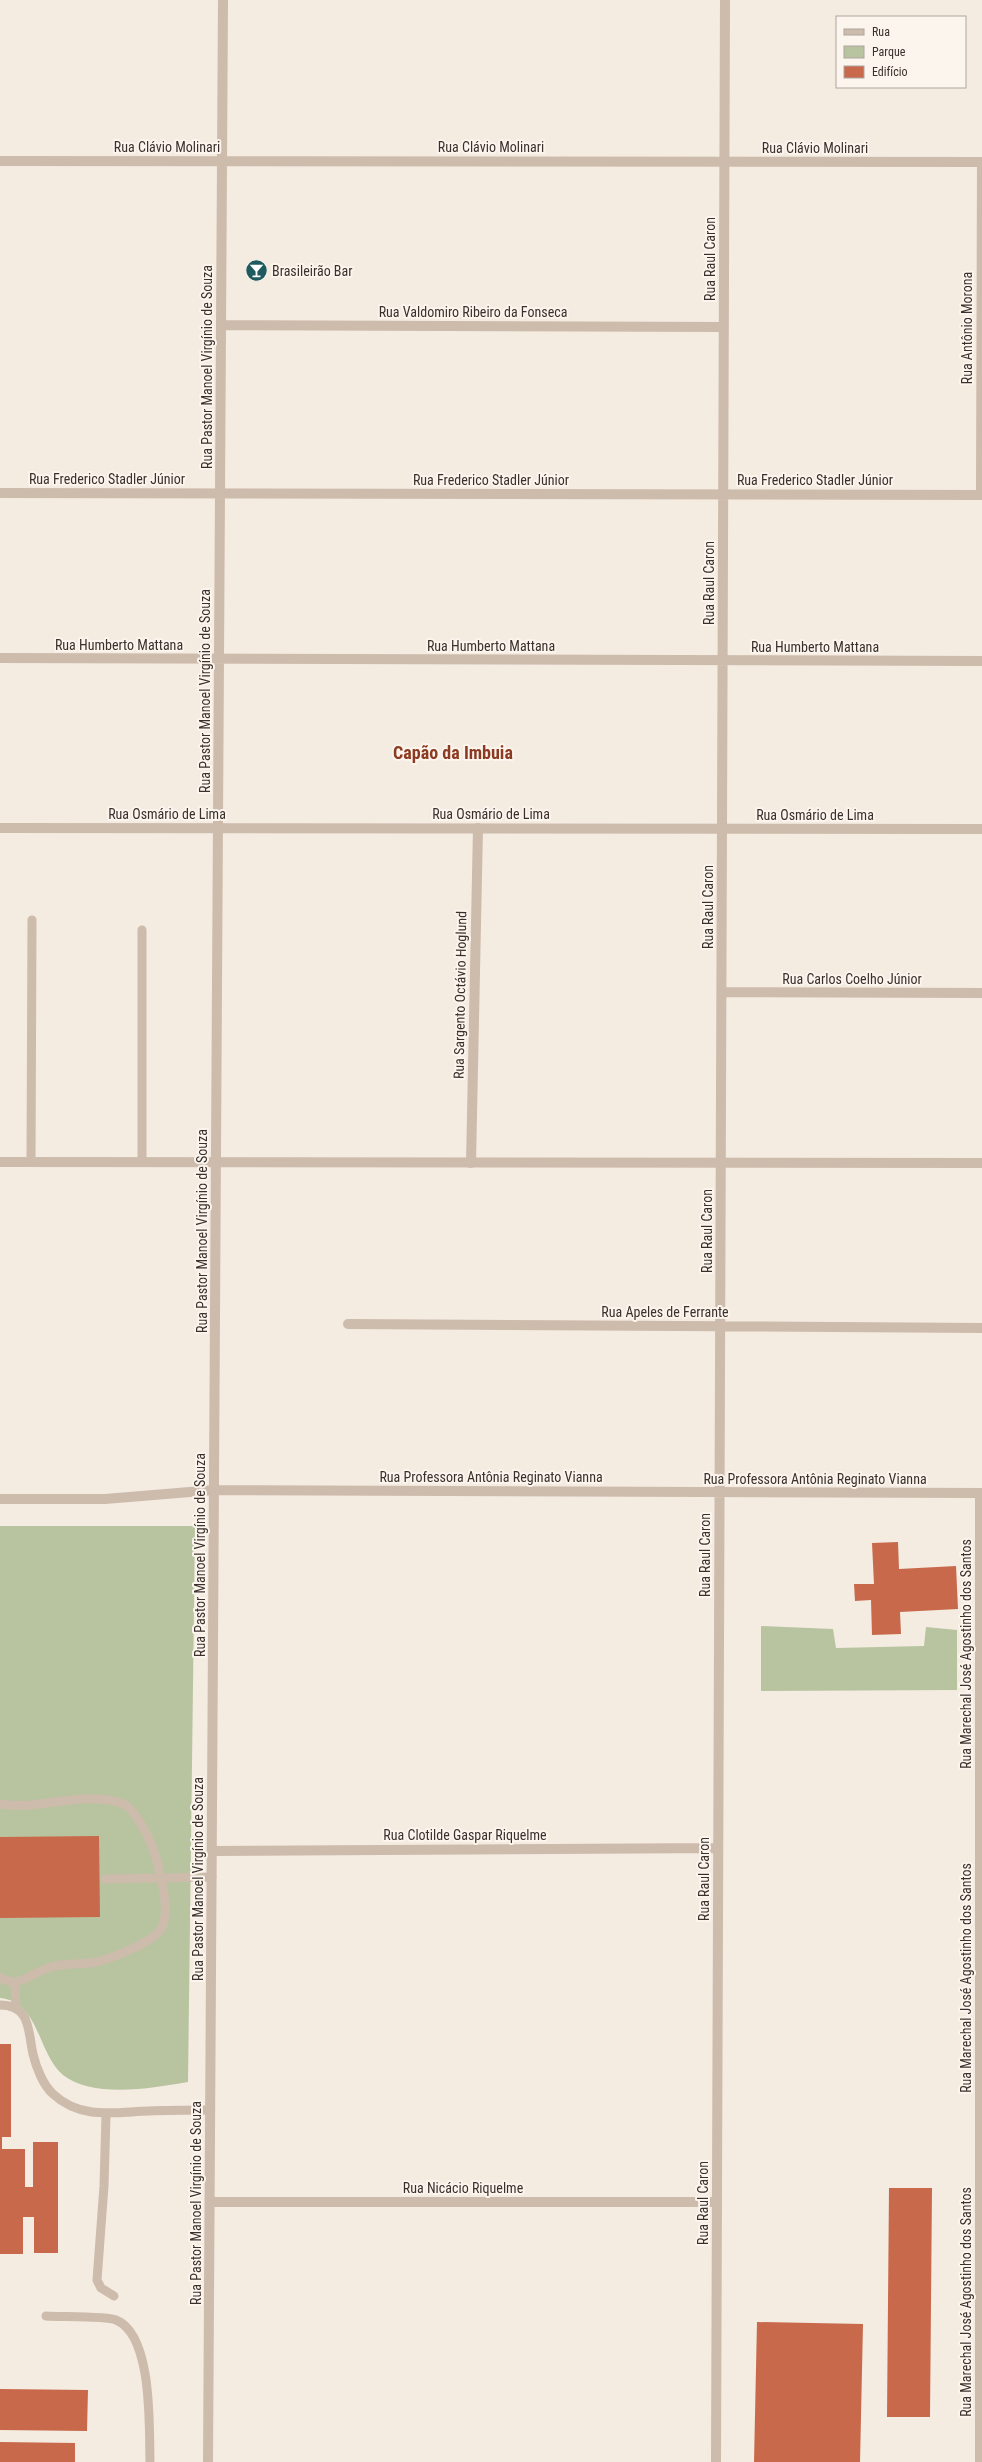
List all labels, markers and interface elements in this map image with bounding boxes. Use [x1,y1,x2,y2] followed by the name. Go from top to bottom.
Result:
[836,16,966,88] legend
[872,25,890,39] text: Rua
[872,45,906,59] text: Parque
[872,65,908,79] text: Edifício
[114,139,220,155] street label: Rua Clávio Molinari
[438,139,544,155] street label: Rua Clávio Molinari
[762,140,868,156] street label: Rua Clávio Molinari
[702,217,718,301] street label: Rua Raul Caron
[244,258,270,284] bar icon: Brasileirão Bar
[272,263,352,279] place label: Brasileirão Bar
[199,265,215,469] street label: Rua Pastor Manoel Virgínio de Souza
[959,272,975,384] street label: Rua Antônio Morona
[379,304,567,320] street label: Rua Valdomiro Ribeiro da Fonseca
[29,471,185,487] street label: Rua Frederico Stadler Júnior
[413,472,569,488] street label: Rua Frederico Stadler Júnior
[737,472,893,488] street label: Rua Frederico Stadler Júnior
[701,541,717,625] street label: Rua Raul Caron
[197,589,213,793] street label: Rua Pastor Manoel Virgínio de Souza
[55,637,183,653] street label: Rua Humberto Mattana
[427,638,555,654] street label: Rua Humberto Mattana
[751,639,879,655] street label: Rua Humberto Mattana
[393,742,513,763] district label: Capão da Imbuia
[108,806,226,822] street label: Rua Osmário de Lima
[432,806,550,822] street label: Rua Osmário de Lima
[756,807,874,823] street label: Rua Osmário de Lima
[700,865,716,949] street label: Rua Raul Caron
[451,911,469,1079] street label: Rua Sargento Octávio Hoglund
[782,971,922,987] street label: Rua Carlos Coelho Júnior
[194,1129,210,1333] street label: Rua Pastor Manoel Virgínio de Souza
[699,1189,715,1273] street label: Rua Raul Caron
[601,1304,729,1320] street label: Rua Apeles de Ferrante
[192,1453,208,1657] street label: Rua Pastor Manoel Virgínio de Souza
[379,1469,603,1485] street label: Rua Professora Antônia Reginato Vianna
[703,1471,927,1487] street label: Rua Professora Antônia Reginato Vianna
[697,1513,713,1597] street label: Rua Raul Caron
[958,1539,974,1769] street label: Rua Marechal José Agostinho dos Santos
[190,1777,206,1981] street label: Rua Pastor Manoel Virgínio de Souza
[383,1827,547,1843] street label: Rua Clotilde Gaspar Riquelme
[696,1837,712,1921] street label: Rua Raul Caron
[958,1863,974,2093] street label: Rua Marechal José Agostinho dos Santos
[188,2101,204,2305] street label: Rua Pastor Manoel Virgínio de Souza
[695,2161,711,2245] street label: Rua Raul Caron
[403,2180,524,2196] street label: Rua Nicácio Riquelme
[958,2187,974,2417] street label: Rua Marechal José Agostinho dos Santos

